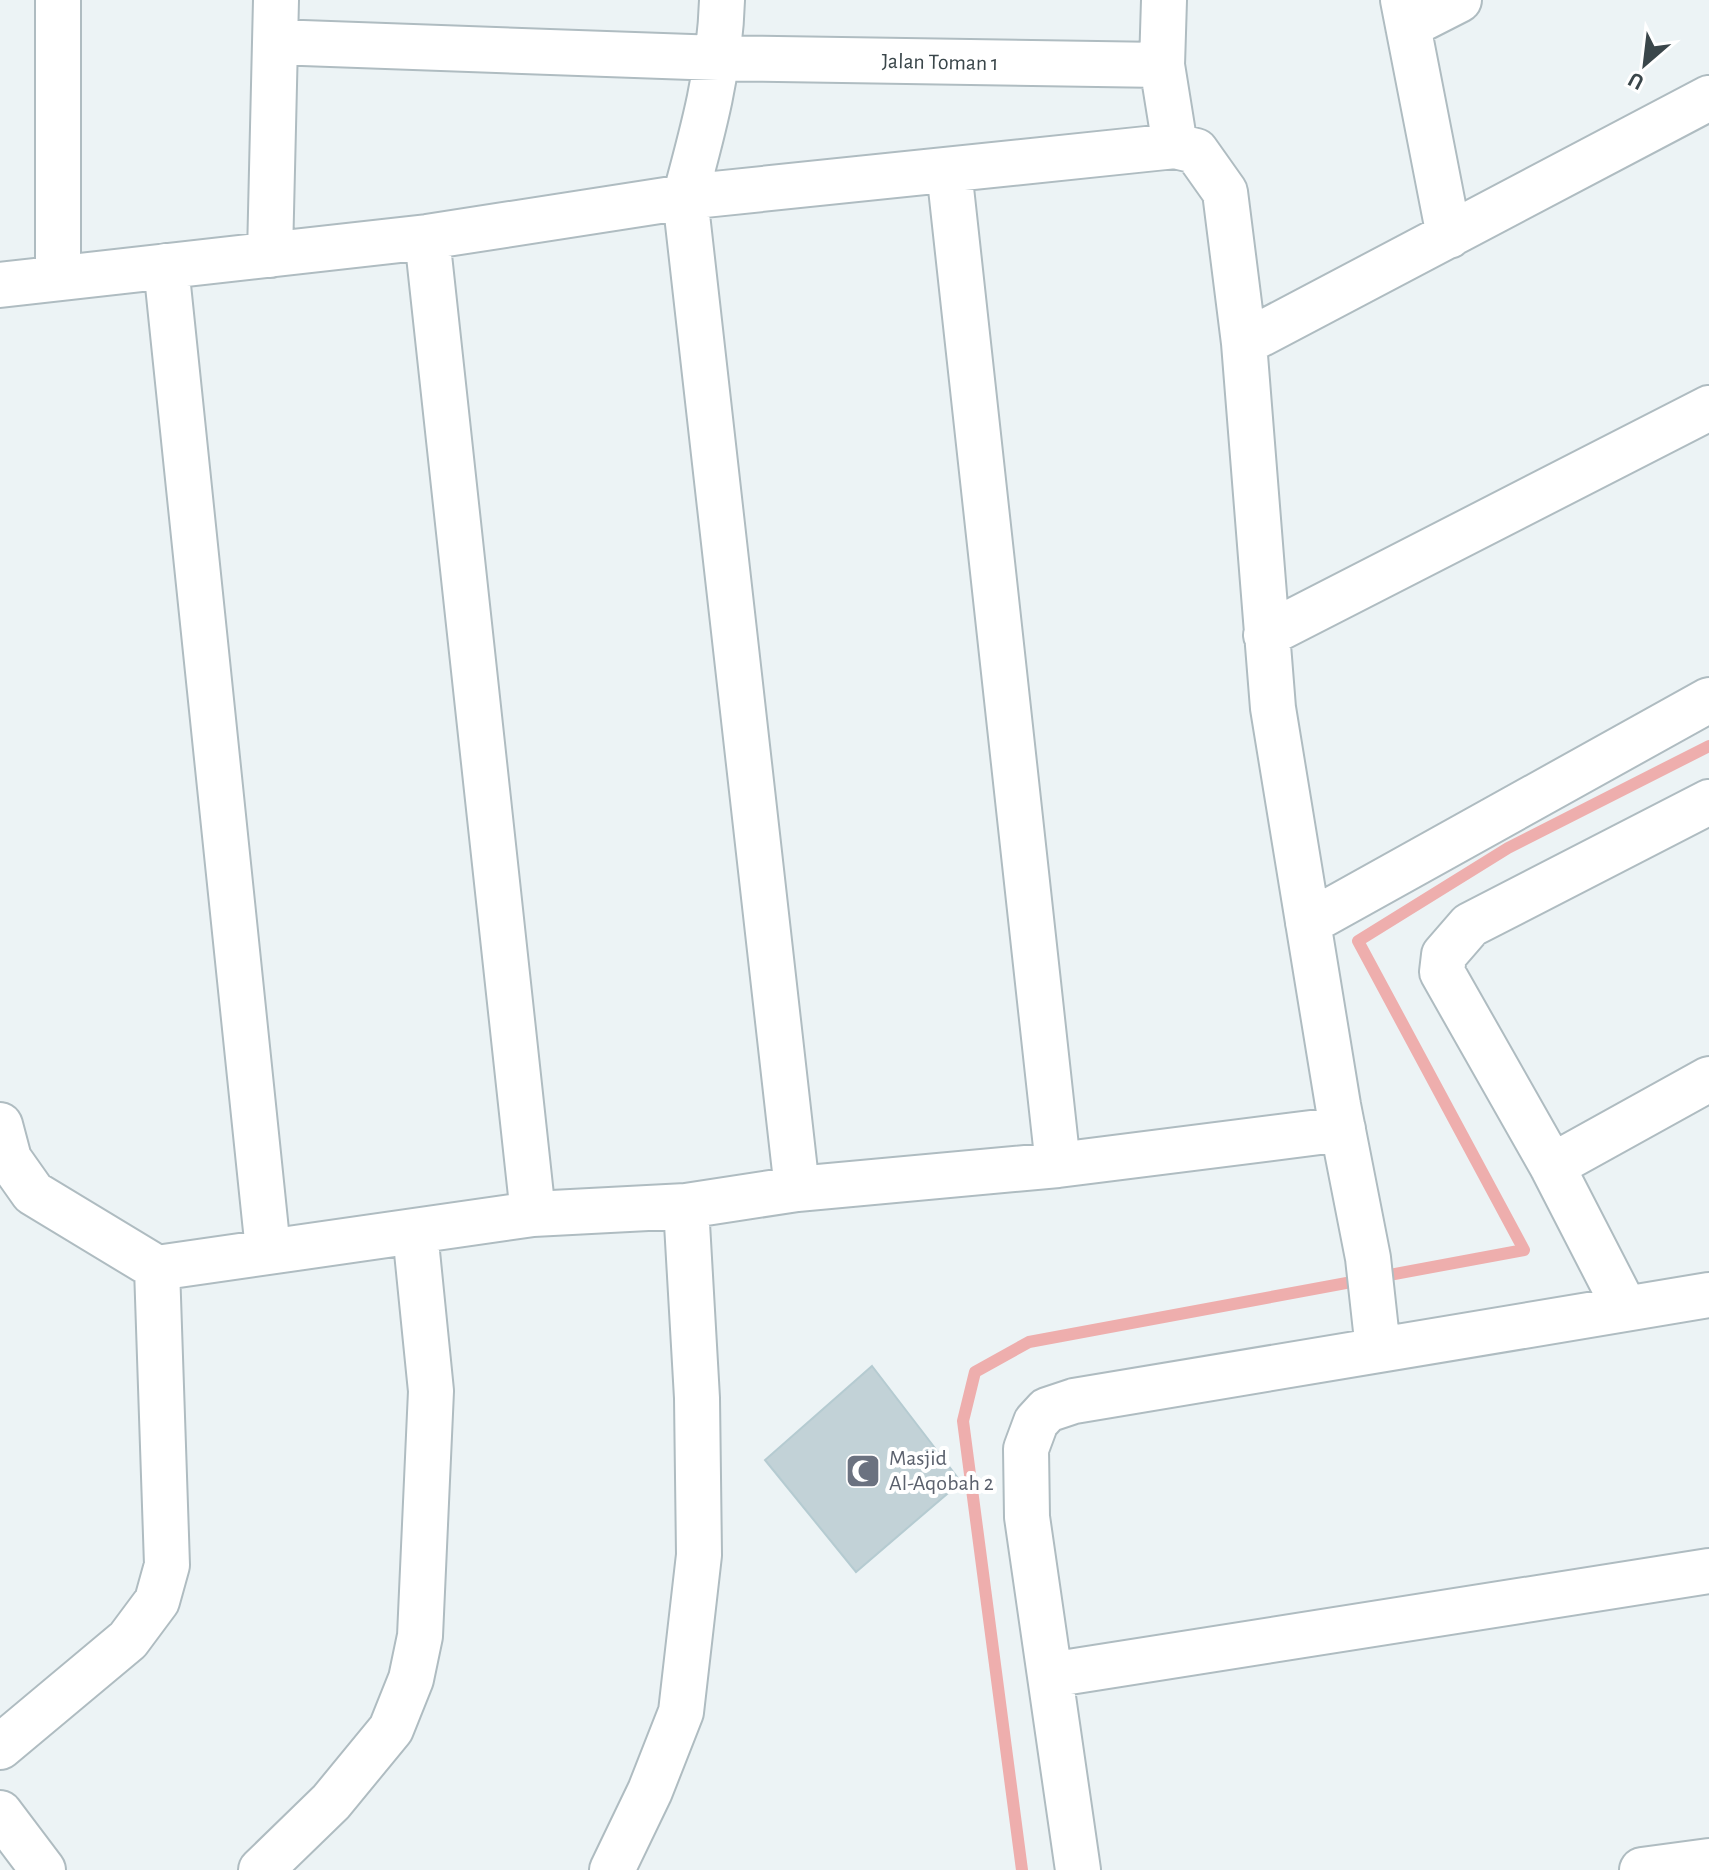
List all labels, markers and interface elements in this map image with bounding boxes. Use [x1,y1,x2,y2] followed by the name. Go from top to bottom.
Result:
[1605,24,1685,104] north arrow
[881,50,999,74] street label: Jalan Toman 1
[1625,68,1647,94] text: U
[889,1447,994,1494] place label: Masjid Al-Aqobah 2
[844,1452,882,1490] mosque icon: Masjid Al-Aqobah 2

